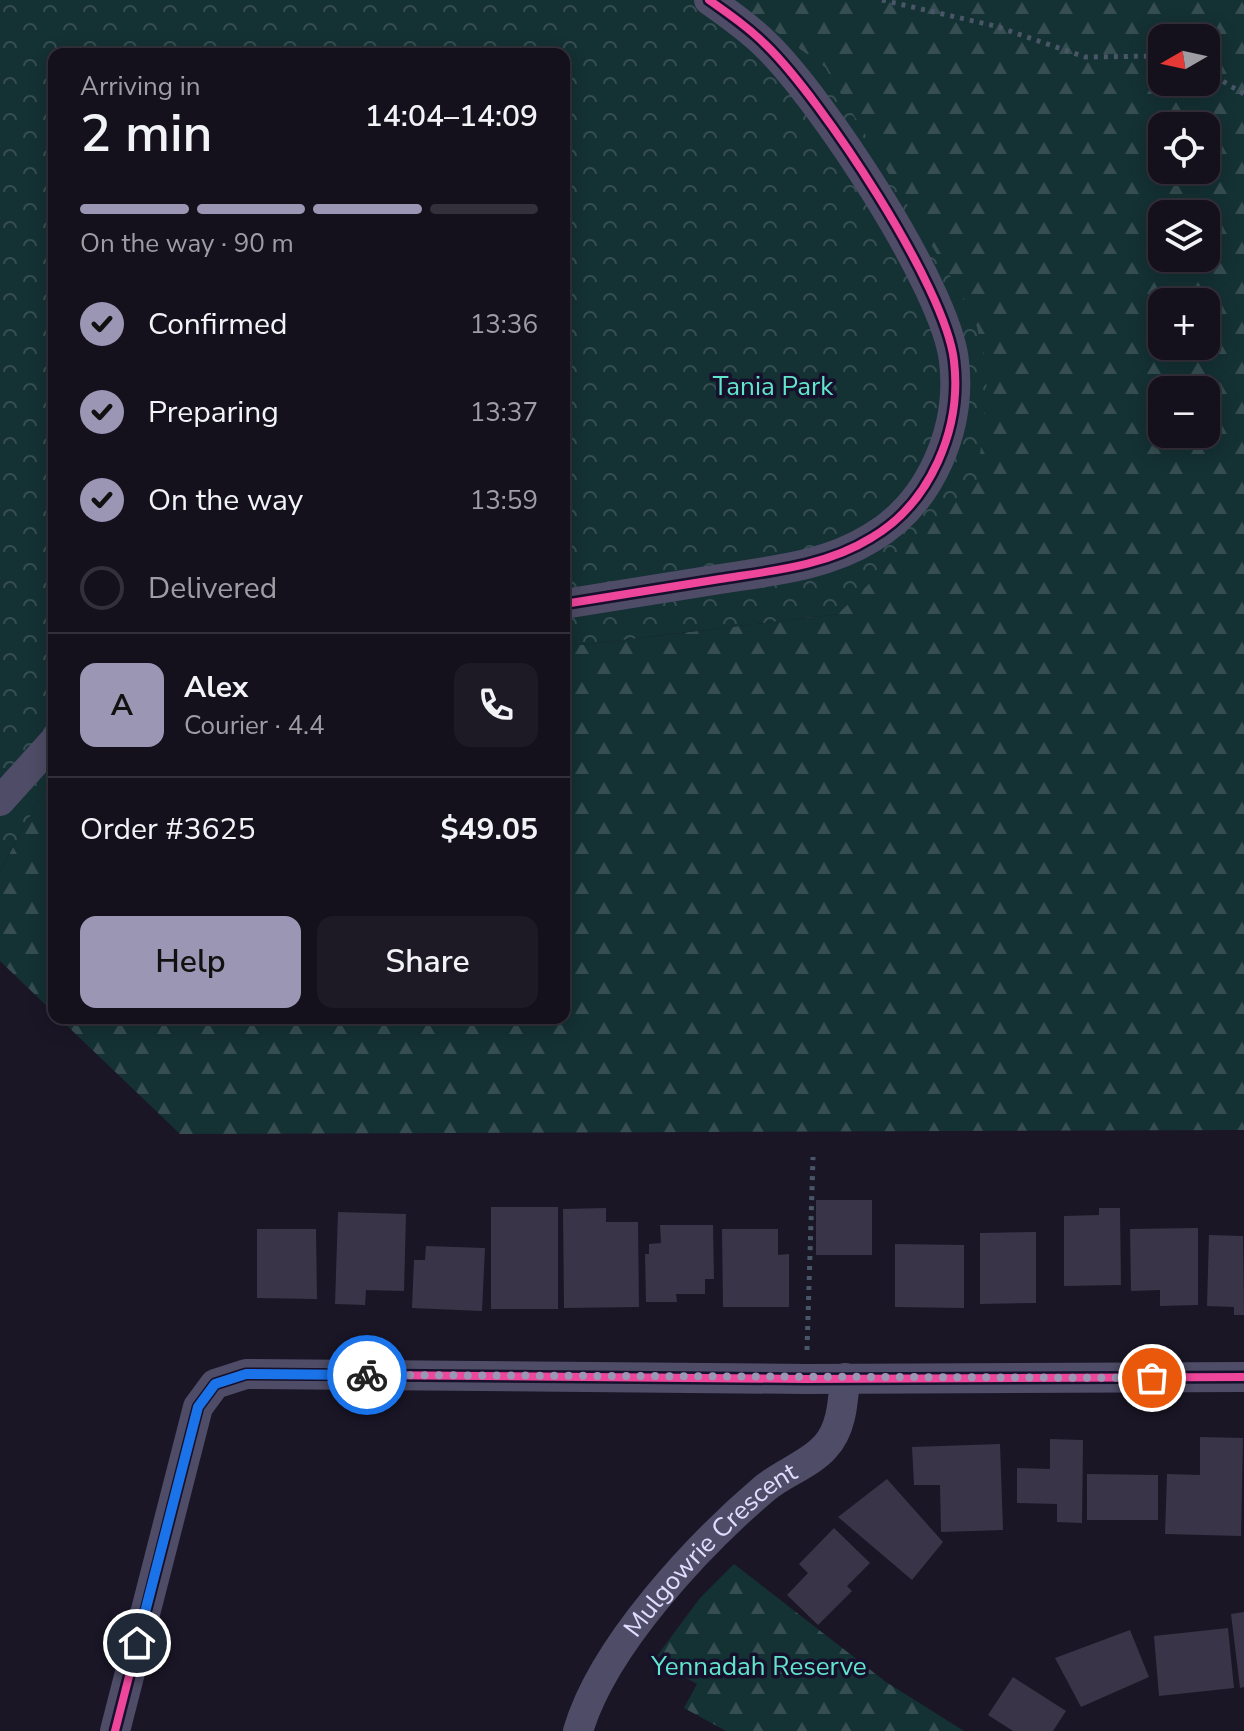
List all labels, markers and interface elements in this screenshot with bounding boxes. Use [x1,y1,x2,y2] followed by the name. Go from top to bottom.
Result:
[1148,24,1220,96] north arrow
[1148,24,1220,448] map controls
[80,69,201,104] text: Arriving in
[365,96,538,137] text: 14:04–14:09
[80,98,213,169] text: 2 min
[1148,112,1220,184] button: locate
[1148,200,1220,272] button: layers
[80,226,294,261] text: On the way · 90 m
[1148,288,1220,360] button: +
[80,302,124,346] icon: check
[148,304,288,345] text: Confirmed
[470,307,538,342] text: 13:36
[713,369,834,404] park label: Tania Park
[1148,376,1220,448] button: −
[80,390,124,434] icon: check
[148,392,279,433] text: Preparing
[470,395,538,430] text: 13:37
[80,478,124,522] icon: check
[148,480,303,521] text: On the way
[470,483,538,518] text: 13:59
[148,568,277,609] text: Delivered
[454,663,538,747] button: phone
[184,667,248,708] text: Alex
[111,685,133,726] text: A
[184,708,325,743] text: Courier · 4.4
[80,809,255,850] text: Order #3625
[441,809,538,850] text: $49.05
[80,916,301,1008] button: Help
[317,916,538,1008] button: Share
[327,1335,407,1415] courier
[1118,1344,1186,1412] pin
[345,1353,389,1397] icon: bike
[1130,1356,1174,1400] icon: bag
[616,1454,804,1644] street label: Mulgowrie Crescent
[103,1609,171,1677] pin
[115,1621,159,1665] icon: home
[650,1649,867,1684] park label: Yennadah Reserve

